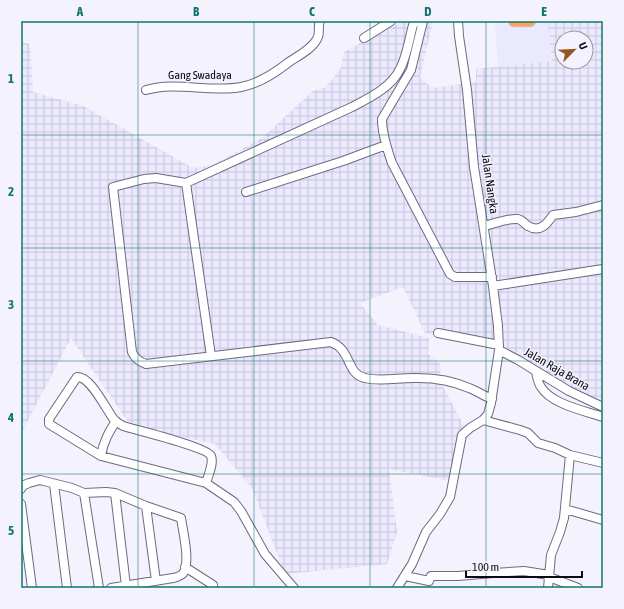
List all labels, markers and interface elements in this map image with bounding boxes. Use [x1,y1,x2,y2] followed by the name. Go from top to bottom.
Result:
[76,4,84,19] text: A
[193,4,200,19] text: B
[309,4,315,19] text: C
[424,4,432,19] text: D
[541,4,547,19] text: E
[554,30,594,70] north arrow
[576,41,590,51] text: U
[168,68,232,82] street label: Gang Swadaya
[8,71,14,86] text: 1
[479,153,501,215] street label: Jalan Nangka
[8,184,14,199] text: 2
[8,297,14,312] text: 3
[522,345,592,393] street label: Jalan Raja Brana
[7,410,14,425] text: 4
[8,523,14,538] text: 5
[466,553,582,579] scale bar
[472,560,499,574] text: 100 m

